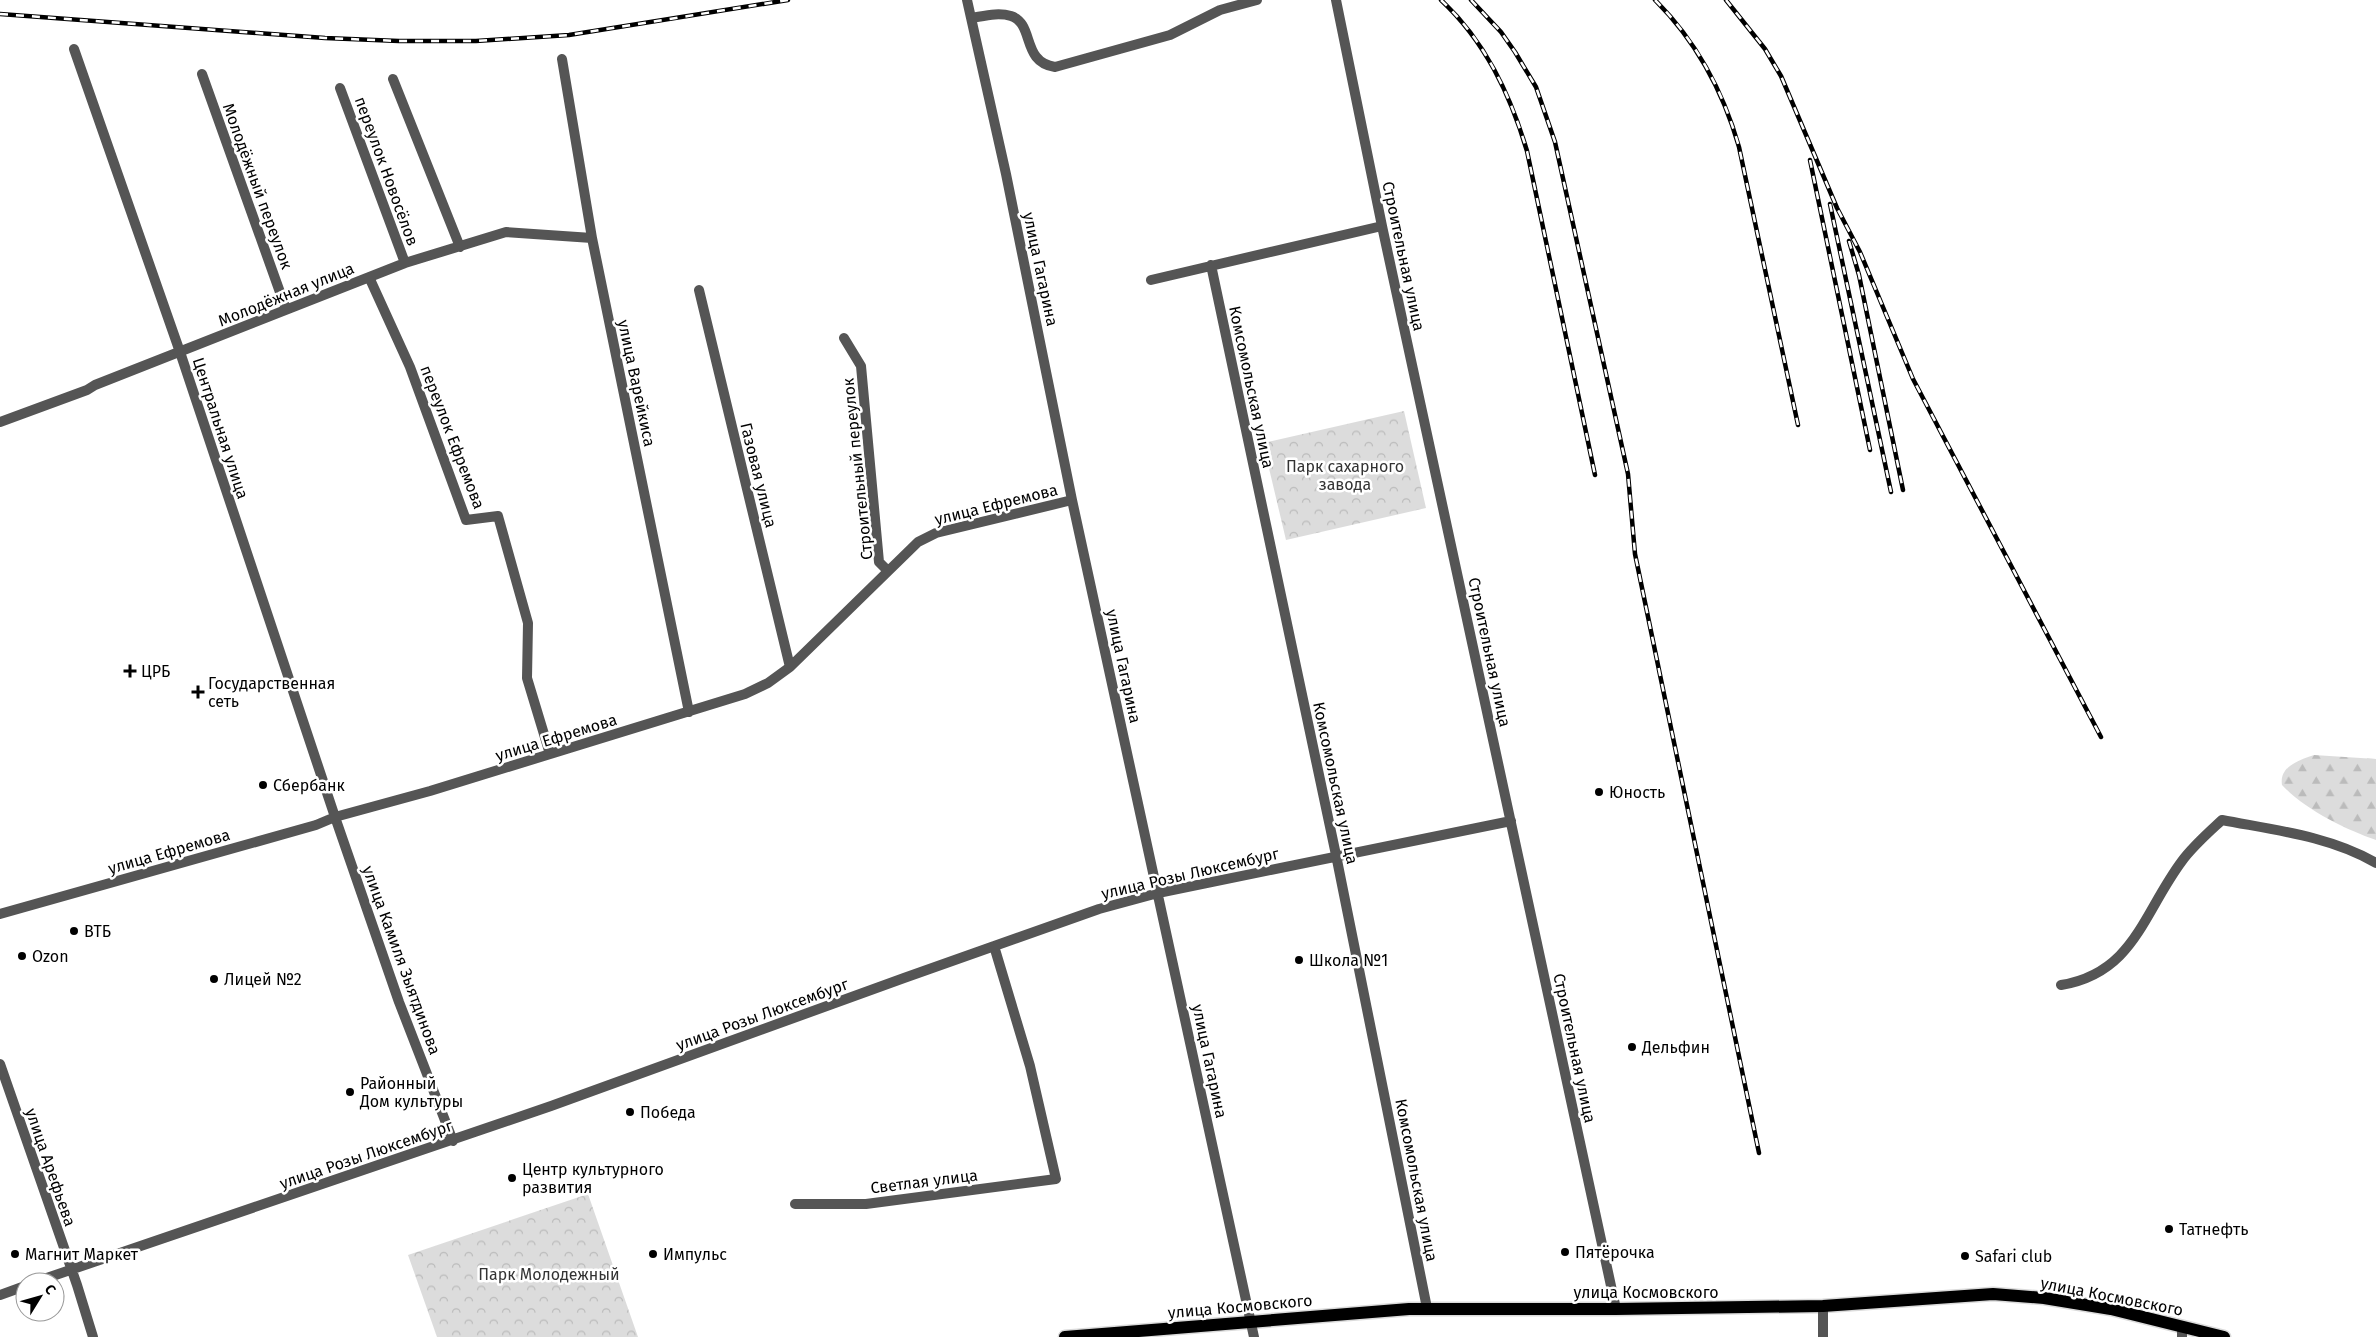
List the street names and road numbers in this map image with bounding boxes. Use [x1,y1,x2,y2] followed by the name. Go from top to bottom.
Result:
[351,94,422,248] street label: переулок Новосёлов
[219,101,297,272] street label: Молодёжный переулок
[1378,180,1429,333] street label: Строительная улица
[1019,210,1062,328] street label: улица Гагарина
[215,259,357,330] street label: Молодёжная улица
[1225,304,1278,470] street label: Комсомольская улица
[614,318,659,448] street label: улица Варейкиса
[189,355,252,501] street label: Центральная улица
[416,363,489,512] street label: переулок Ефремова
[838,376,876,561] street label: Строительный переулок
[736,421,781,530] street label: Газовая улица
[933,480,1060,529] street label: улица Ефремова
[1464,576,1515,729] street label: Строительная улица
[1102,607,1145,725] street label: улица Гагарина
[1309,700,1362,866] street label: Комсомольская улица
[493,710,619,765] street label: улица Ефремова
[106,825,232,878] street label: улица Ефремова
[1099,844,1281,903] street label: улица Розы Люксембург
[358,863,445,1057] street label: улица Камиля Зыятдинова
[1549,972,1600,1125] street label: Строительная улица
[673,974,851,1055] street label: улица Розы Люксембург
[1188,1002,1231,1120] street label: улица Гагарина
[1391,1097,1442,1263] street label: Комсомольская улица
[21,1106,80,1229] street label: улица Арефьева
[277,1116,455,1193] street label: улица Розы Люксембург
[869,1165,979,1198] street label: Светлая улица
[2039,1273,2185,1320] street label: улица Космовского
[1573,1283,1719,1302] street label: улица Космовского
[1167,1291,1313,1322] street label: улица Космовского

